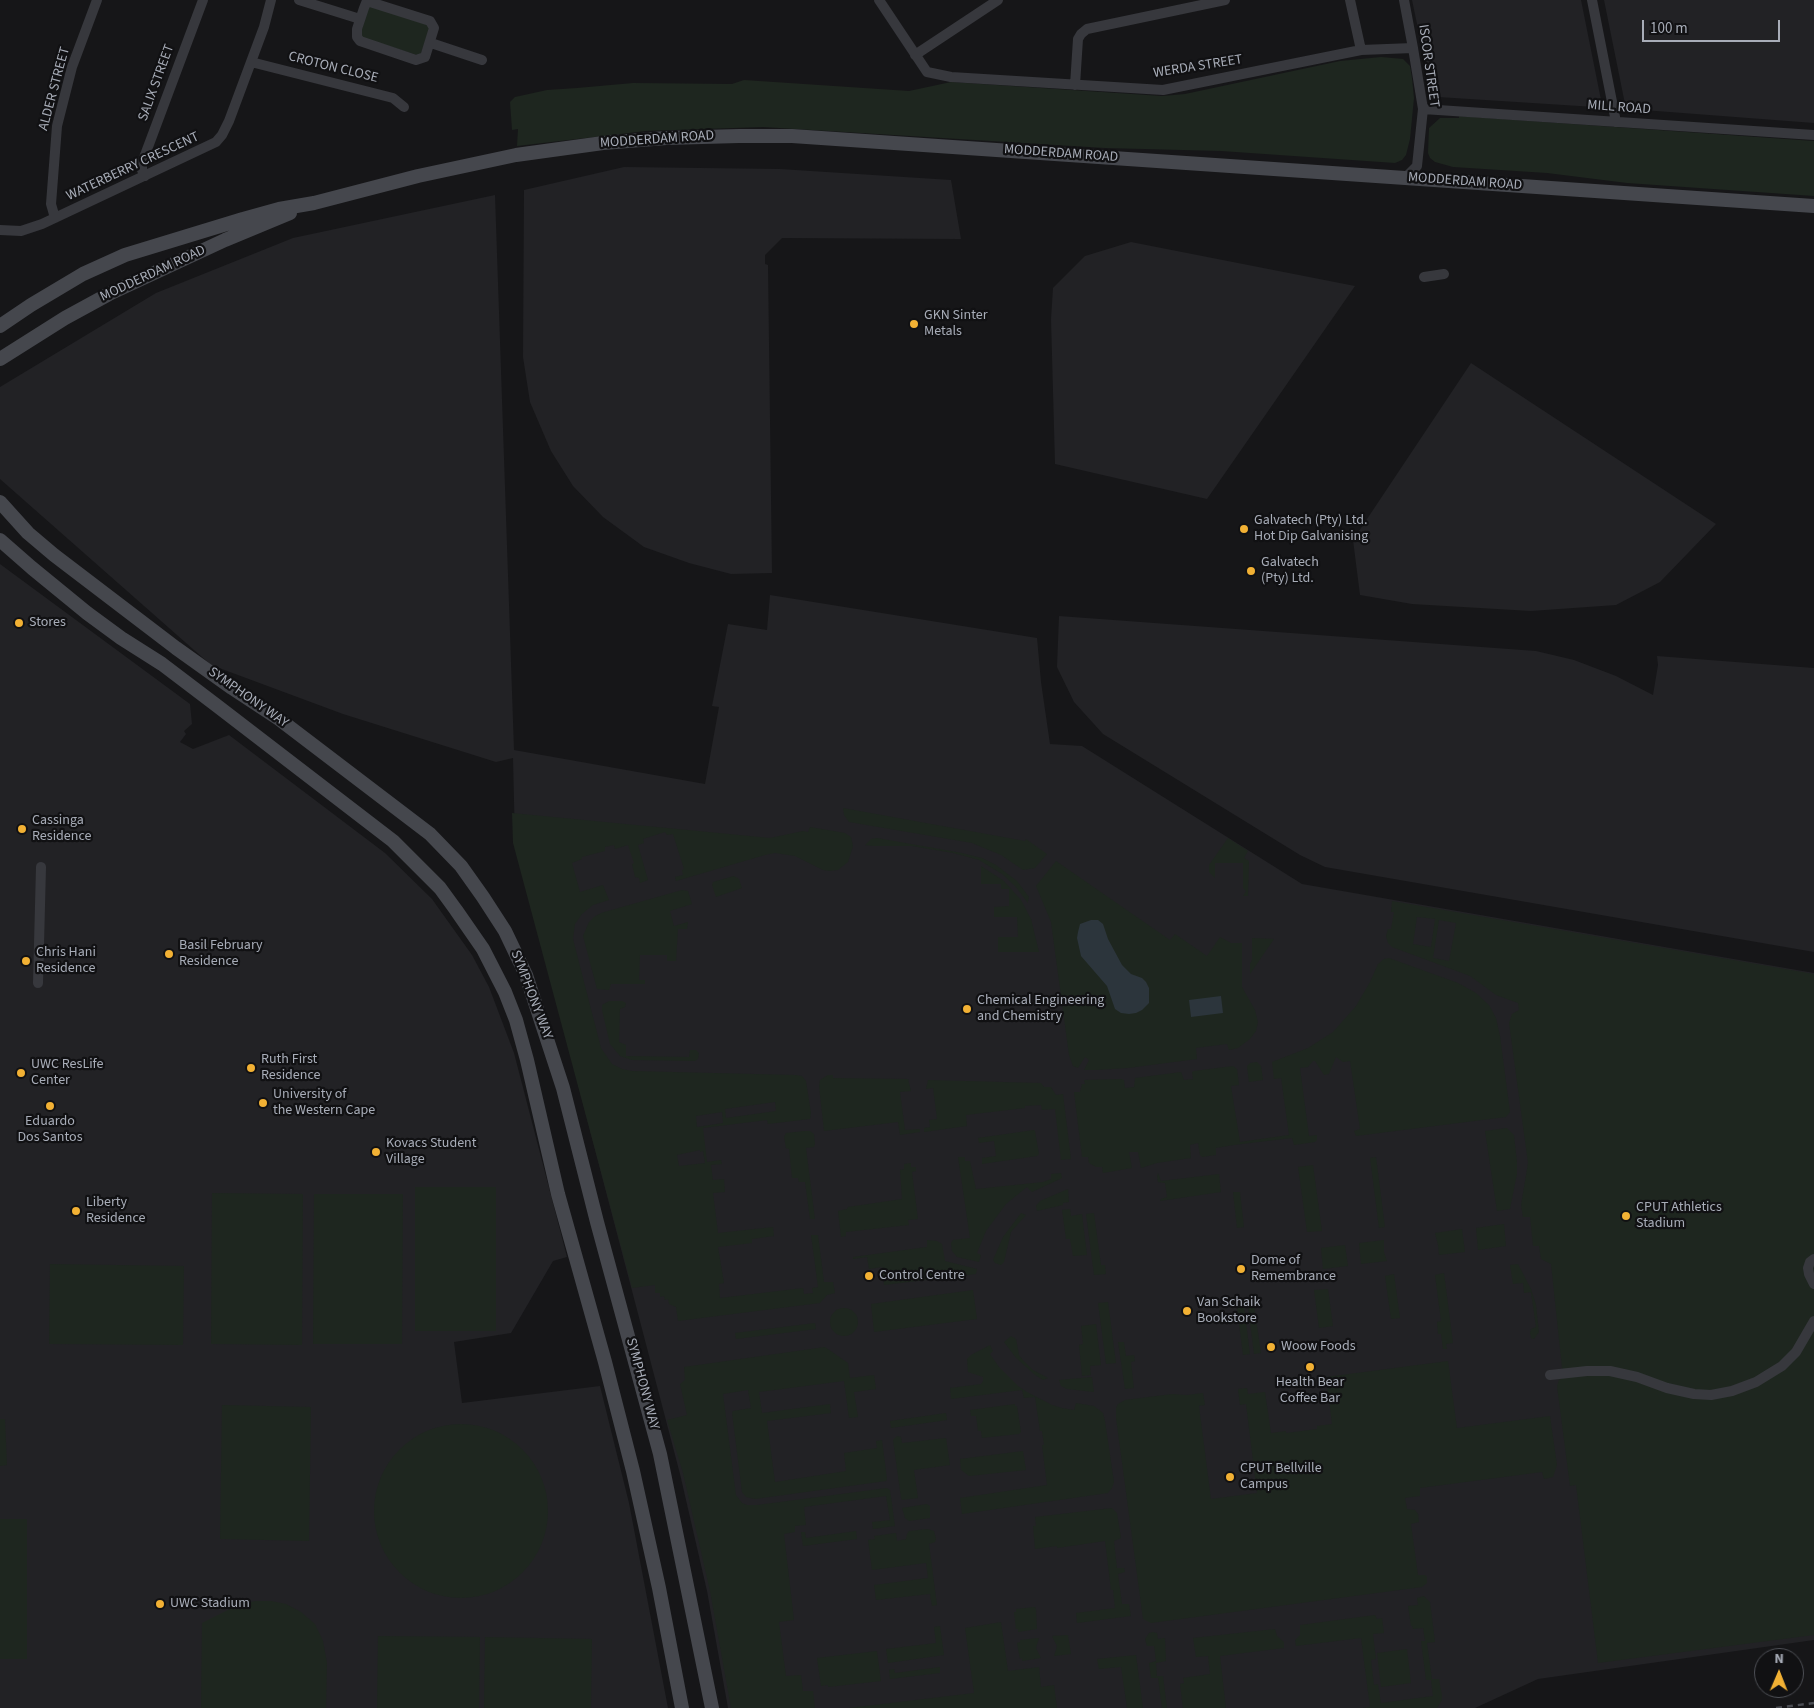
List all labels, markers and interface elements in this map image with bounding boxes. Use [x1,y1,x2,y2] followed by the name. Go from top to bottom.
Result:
[1644,10,1782,42] scale bar
[1650,18,1688,39] text: 100 m
[1414,23,1442,109] street label: ISCOR STREET
[135,42,179,124] street label: SALIX STREET
[36,45,74,133] street label: ALDER STREET
[286,49,380,87] street label: CROTON CLOSE
[1152,52,1244,82] street label: WERDA STREET
[1587,97,1651,119] street label: MILL ROAD
[599,128,715,152] street label: MODDERDAM ROAD
[64,129,202,205] street label: WATERBERRY CRESCENT
[1003,142,1119,166] street label: MODDERDAM ROAD
[1407,170,1523,194] street label: MODDERDAM ROAD
[98,242,208,306] street label: MODDERDAM ROAD
[924,308,988,341] place label: GKN Sinter Metals
[908,318,920,330] marker: GKN Sinter Metals
[1254,513,1368,546] place label: Galvatech (Pty) Ltd. Hot Dip Galvanising
[1238,523,1250,535] marker: Galvatech (Pty) Ltd. Hot Dip Galvanising
[1261,555,1319,588] place label: Galvatech (Pty) Ltd.
[1245,565,1257,577] marker: Galvatech (Pty) Ltd.
[29,615,66,631] place label: Stores
[13,617,25,629] marker: Stores
[205,664,291,732] street label: SYMPHONY WAY
[32,813,91,846] place label: Cassinga Residence
[16,823,28,835] marker: Cassinga Residence
[179,938,263,970] place label: Basil February Residence
[36,945,96,978] place label: Chris Hani Residence
[163,948,175,960] marker: Basil February Residence
[506,948,556,1042] street label: SYMPHONY WAY
[20,955,32,967] marker: Chris Hani Residence
[977,993,1104,1026] place label: Chemical Engineering and Chemistry
[961,1003,973,1015] marker: Chemical Engineering and Chemistry
[261,1052,320,1084] place label: Ruth First Residence
[31,1057,104,1090] place label: UWC ResLife Center
[245,1062,257,1074] marker: Ruth First Residence
[15,1067,27,1079] marker: UWC ResLife Center
[273,1087,375,1120] place label: University of the Western Cape
[257,1097,269,1109] marker: University of the Western Cape
[44,1100,56,1112] marker: Eduardo Dos Santos
[18,1114,82,1146] place label: Eduardo Dos Santos
[386,1136,476,1168] place label: Kovacs Student Village
[370,1146,382,1158] marker: Kovacs Student Village
[86,1195,145,1228] place label: Liberty Residence
[1636,1200,1722,1232] place label: CPUT Athletics Stadium
[70,1205,82,1217] marker: Liberty Residence
[1620,1210,1632,1222] marker: CPUT Athletics Stadium
[1251,1253,1336,1285] place label: Dome of Remembrance
[1235,1263,1247,1275] marker: Dome of Remembrance
[879,1268,965,1284] place label: Control Centre
[863,1270,875,1282] marker: Control Centre
[1197,1295,1260,1328] place label: Van Schaik Bookstore
[1181,1305,1193,1317] marker: Van Schaik Bookstore
[622,1336,662,1432] street label: SYMPHONY WAY
[1281,1339,1356,1355] place label: Woow Foods
[1265,1341,1277,1353] marker: Woow Foods
[1304,1361,1316,1373] marker: Health Bear Coffee Bar
[1276,1375,1344,1408] place label: Health Bear Coffee Bar
[1240,1461,1322,1494] place label: CPUT Bellville Campus
[1224,1471,1236,1483] marker: CPUT Bellville Campus
[170,1596,250,1612] place label: UWC Stadium
[154,1598,166,1610] marker: UWC Stadium
[1754,1648,1804,1698] north arrow
[1774,1649,1784,1669] text: N

